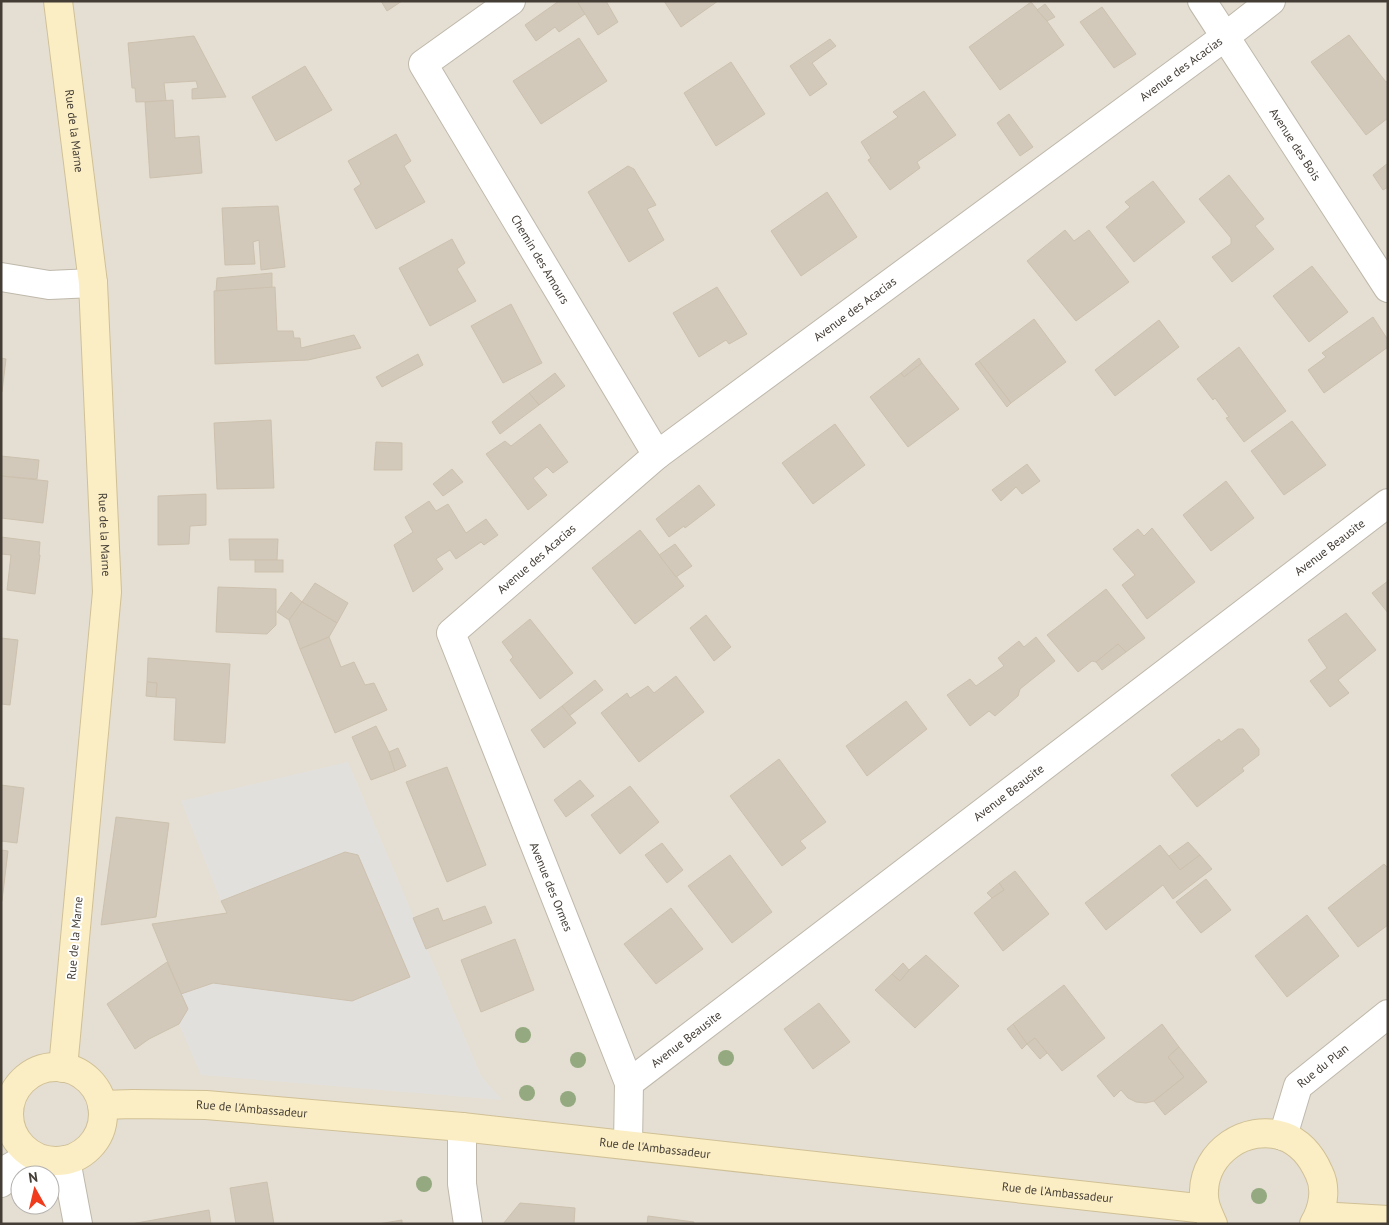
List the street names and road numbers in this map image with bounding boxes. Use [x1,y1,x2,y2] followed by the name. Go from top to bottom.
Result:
[1136,33,1225,104] street label: Avenue des Acacias
[62,89,87,173] street label: Rue de la Marne
[1266,105,1324,183] street label: Avenue des Bois
[508,212,573,307] street label: Chemin des Amours
[810,273,899,344] street label: Avenue des Acacias
[96,492,114,577] street label: Rue de la Marne
[1291,515,1368,579] street label: Avenue Beausite
[494,521,579,597] street label: Avenue des Acacias
[970,761,1047,824] street label: Avenue Beausite
[527,840,576,934] street label: Avenue des Ormes
[63,896,86,980] street label: Rue de la Marne
[648,1007,724,1071] street label: Avenue Beausite
[1294,1041,1351,1091] street label: Rue du Plan
[196,1097,308,1121] street label: Rue de l'Ambassadeur
[599,1134,711,1161] street label: Rue de l'Ambassadeur
[1001,1179,1114,1206] street label: Rue de l'Ambassadeur

